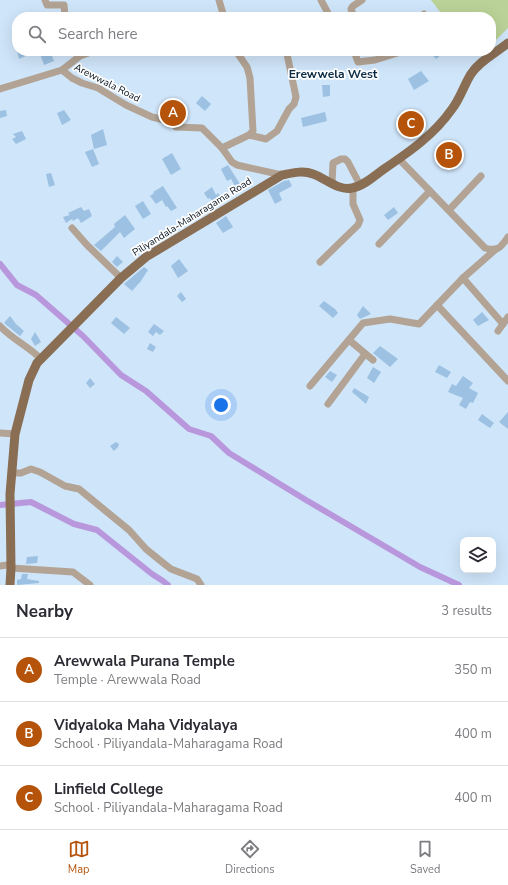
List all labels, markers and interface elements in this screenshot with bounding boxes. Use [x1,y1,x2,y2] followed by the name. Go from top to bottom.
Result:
[12,12,496,56] search box
[26,23,48,45] icon: search
[58,24,138,44] text: Search here
[72,60,143,106] street label: Arewwala Road
[289,66,378,82] district label: Erewwela West
[160,98,186,128] pin: A
[398,109,424,139] pin: C
[436,140,462,170] pin: B
[130,174,254,260] street label: Piliyandala-Maharagama Road
[211,395,231,415] your location
[460,537,496,573] map controls
[460,537,496,573] button: layers
[16,600,73,623] text: Nearby
[441,602,492,620] text: 3 results
[54,651,235,671] text: Arewwala Purana Temple
[24,661,34,679] text: A
[454,661,492,679] text: 350 m
[54,671,201,689] text: Temple · Arewwala Road
[54,715,238,735] text: Vidyaloka Maha Vidyalaya
[25,725,33,743] text: B
[454,725,492,743] text: 400 m
[54,735,283,753] text: School · Piliyandala-Maharagama Road
[54,779,163,799] text: Linfield College
[25,789,33,807] text: C
[454,789,492,807] text: 400 m
[54,799,283,817] text: School · Piliyandala-Maharagama Road
[68,838,90,877] tab: Map
[225,838,275,877] tab: Directions
[410,838,440,877] tab: Saved

